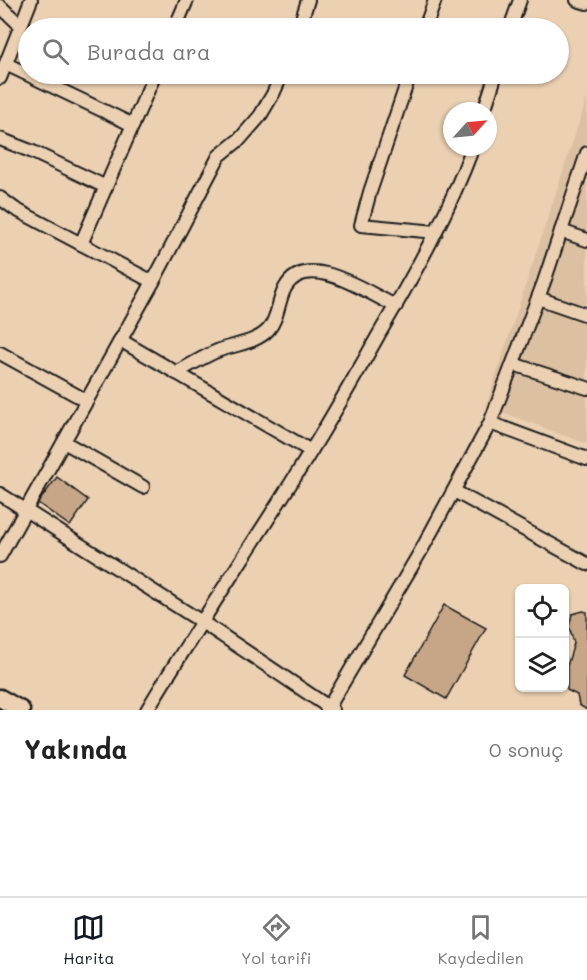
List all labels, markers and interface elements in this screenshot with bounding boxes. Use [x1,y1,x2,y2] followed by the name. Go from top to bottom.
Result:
[18,18,569,84] search box
[39,35,72,68] icon: search
[87,37,211,66] text: Burada ara
[443,102,497,156] north arrow
[515,584,569,692] map controls
[515,584,569,638] button: locate
[515,638,569,692] button: layers
[24,732,127,766] text: Yakında
[489,736,563,762] text: 0 sonuç
[63,911,115,968] tab: Harita
[241,911,311,968] tab: Yol tarifi
[438,911,524,968] tab: Kaydedilen

